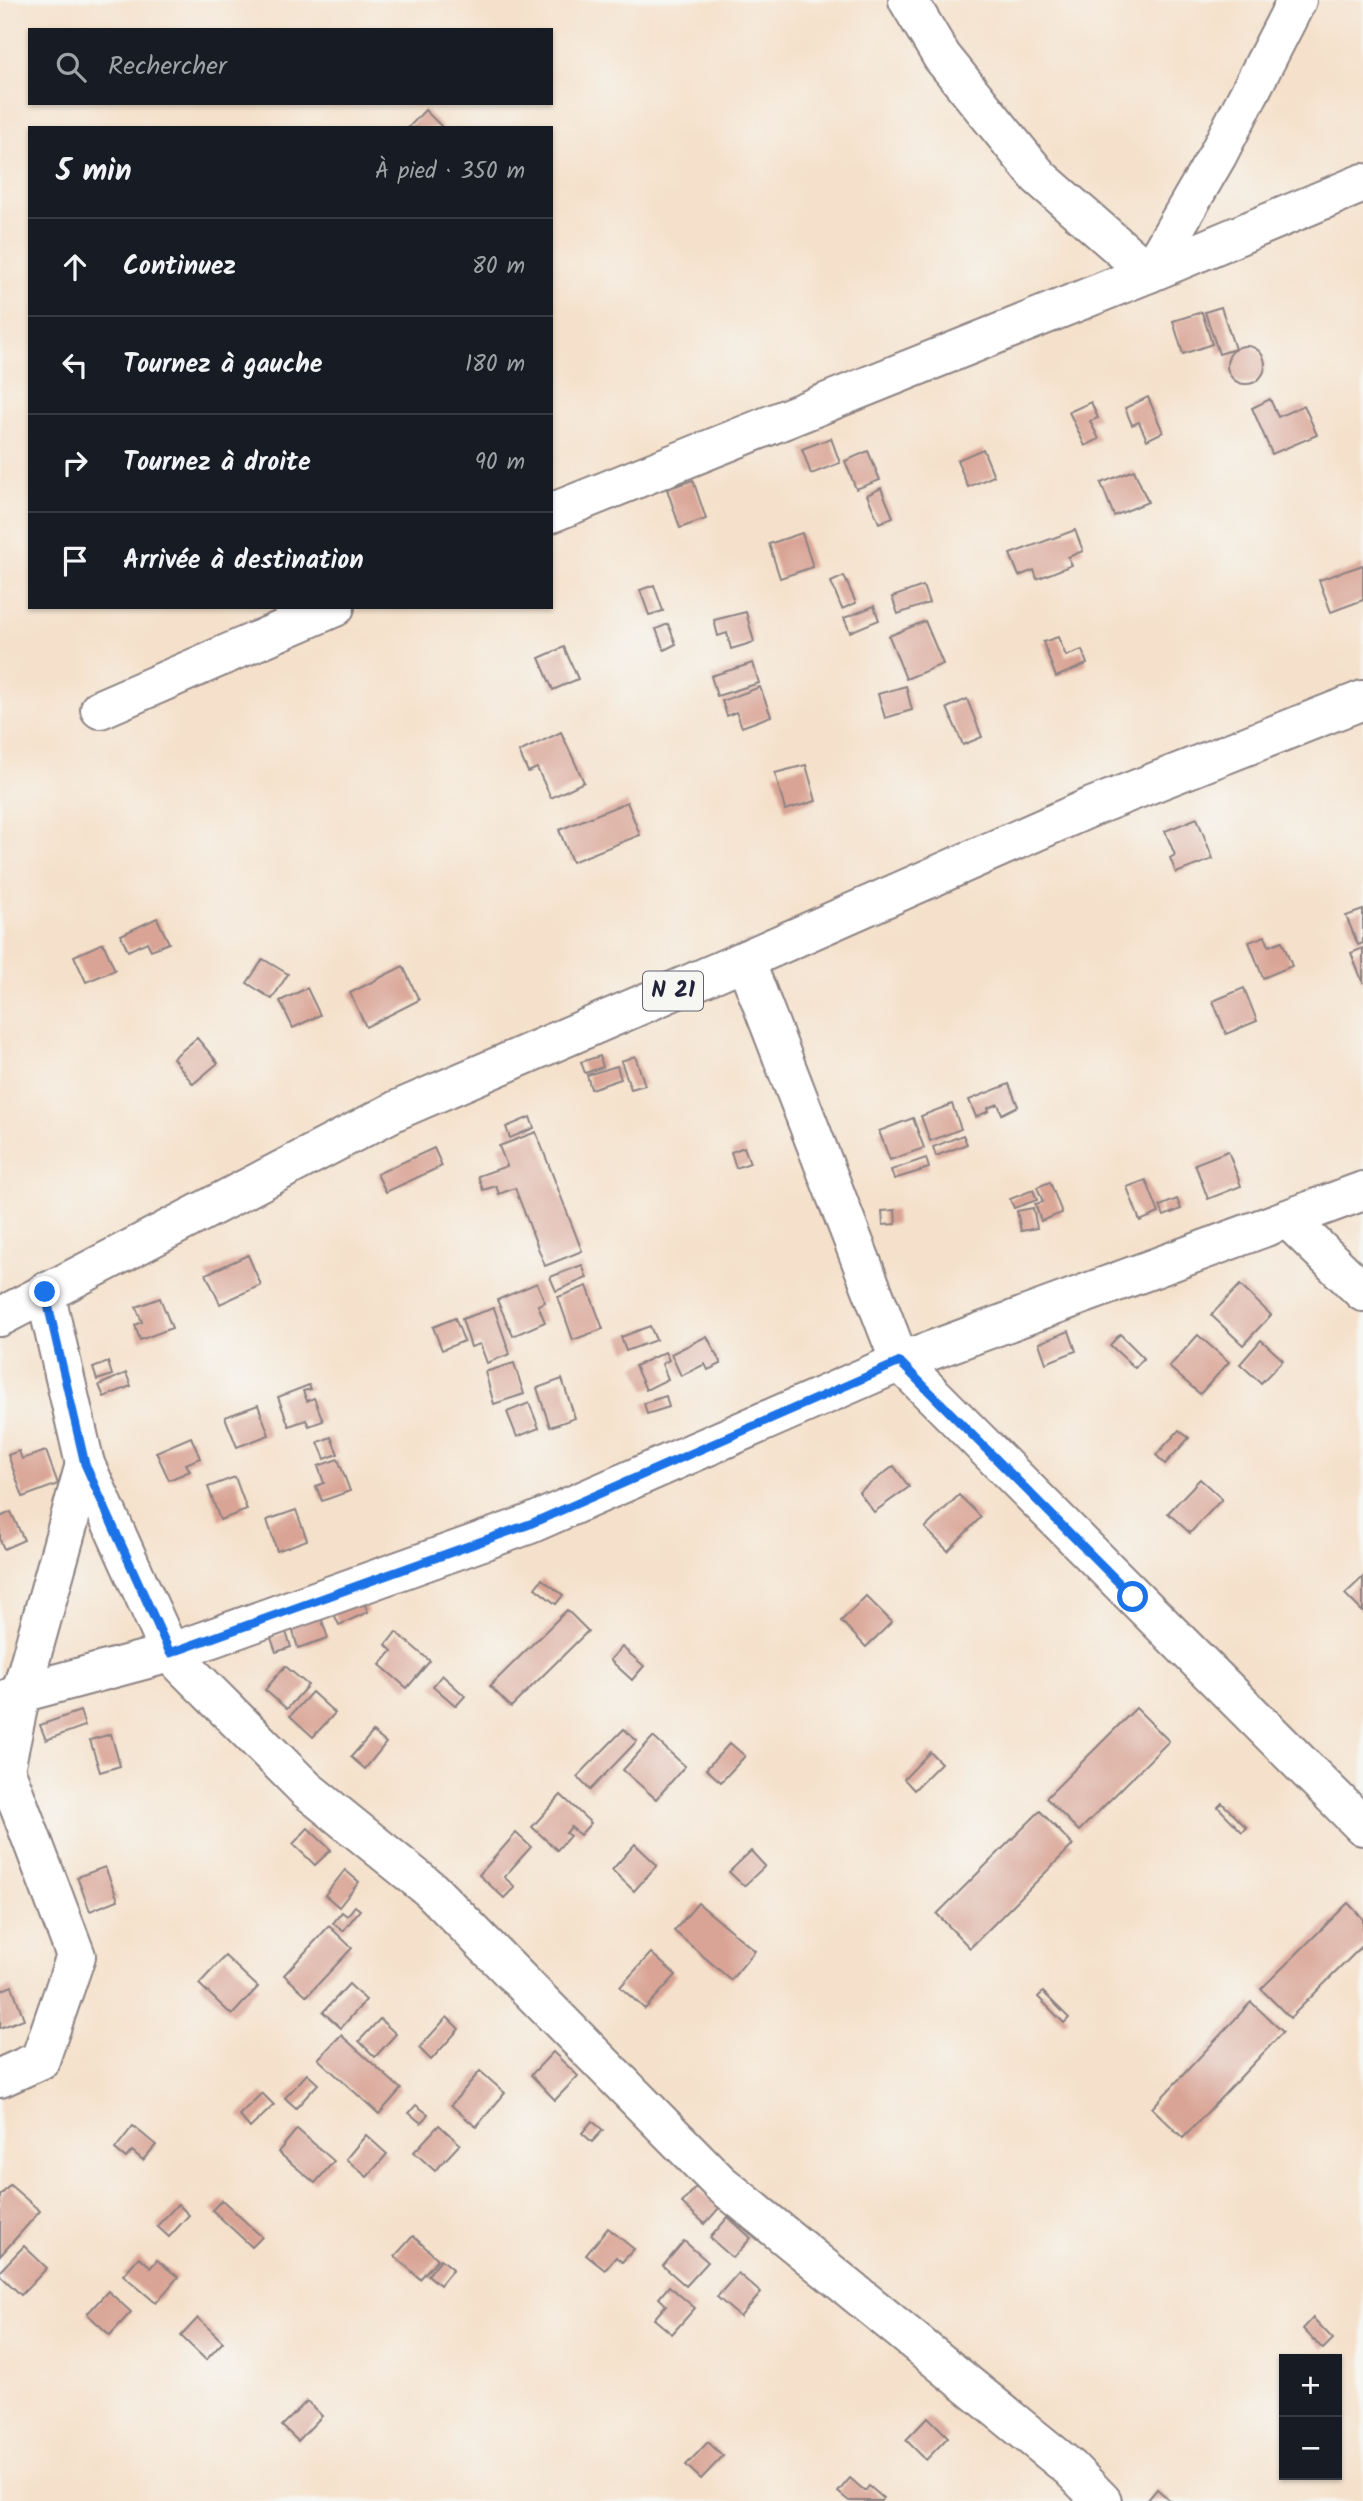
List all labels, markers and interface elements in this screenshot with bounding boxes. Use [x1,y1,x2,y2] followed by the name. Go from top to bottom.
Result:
[28,28,553,105] search box
[108,46,227,88] text: Rechercher
[52,48,90,86] icon: search
[56,148,132,196] text: 5 min
[375,154,525,190] text: À pied · 350 m
[123,246,236,288] text: Continuez
[56,248,94,286] icon: ahead
[472,249,525,285] text: 80 m
[123,344,323,386] text: Tournez à gauche
[56,346,94,384] icon: left
[465,347,525,383] text: 180 m
[123,442,311,484] text: Tournez à droite
[56,444,94,482] icon: right
[475,445,525,481] text: 90 m
[123,540,364,582] text: Arrivée à destination
[56,542,94,580] icon: arrive
[643,972,703,1010] road number: N 21
[29,1276,60,1307] route end
[1117,1581,1148,1612] route start
[1279,2354,1342,2480] map controls
[1279,2354,1342,2417] button: +
[1279,2417,1342,2480] button: −

